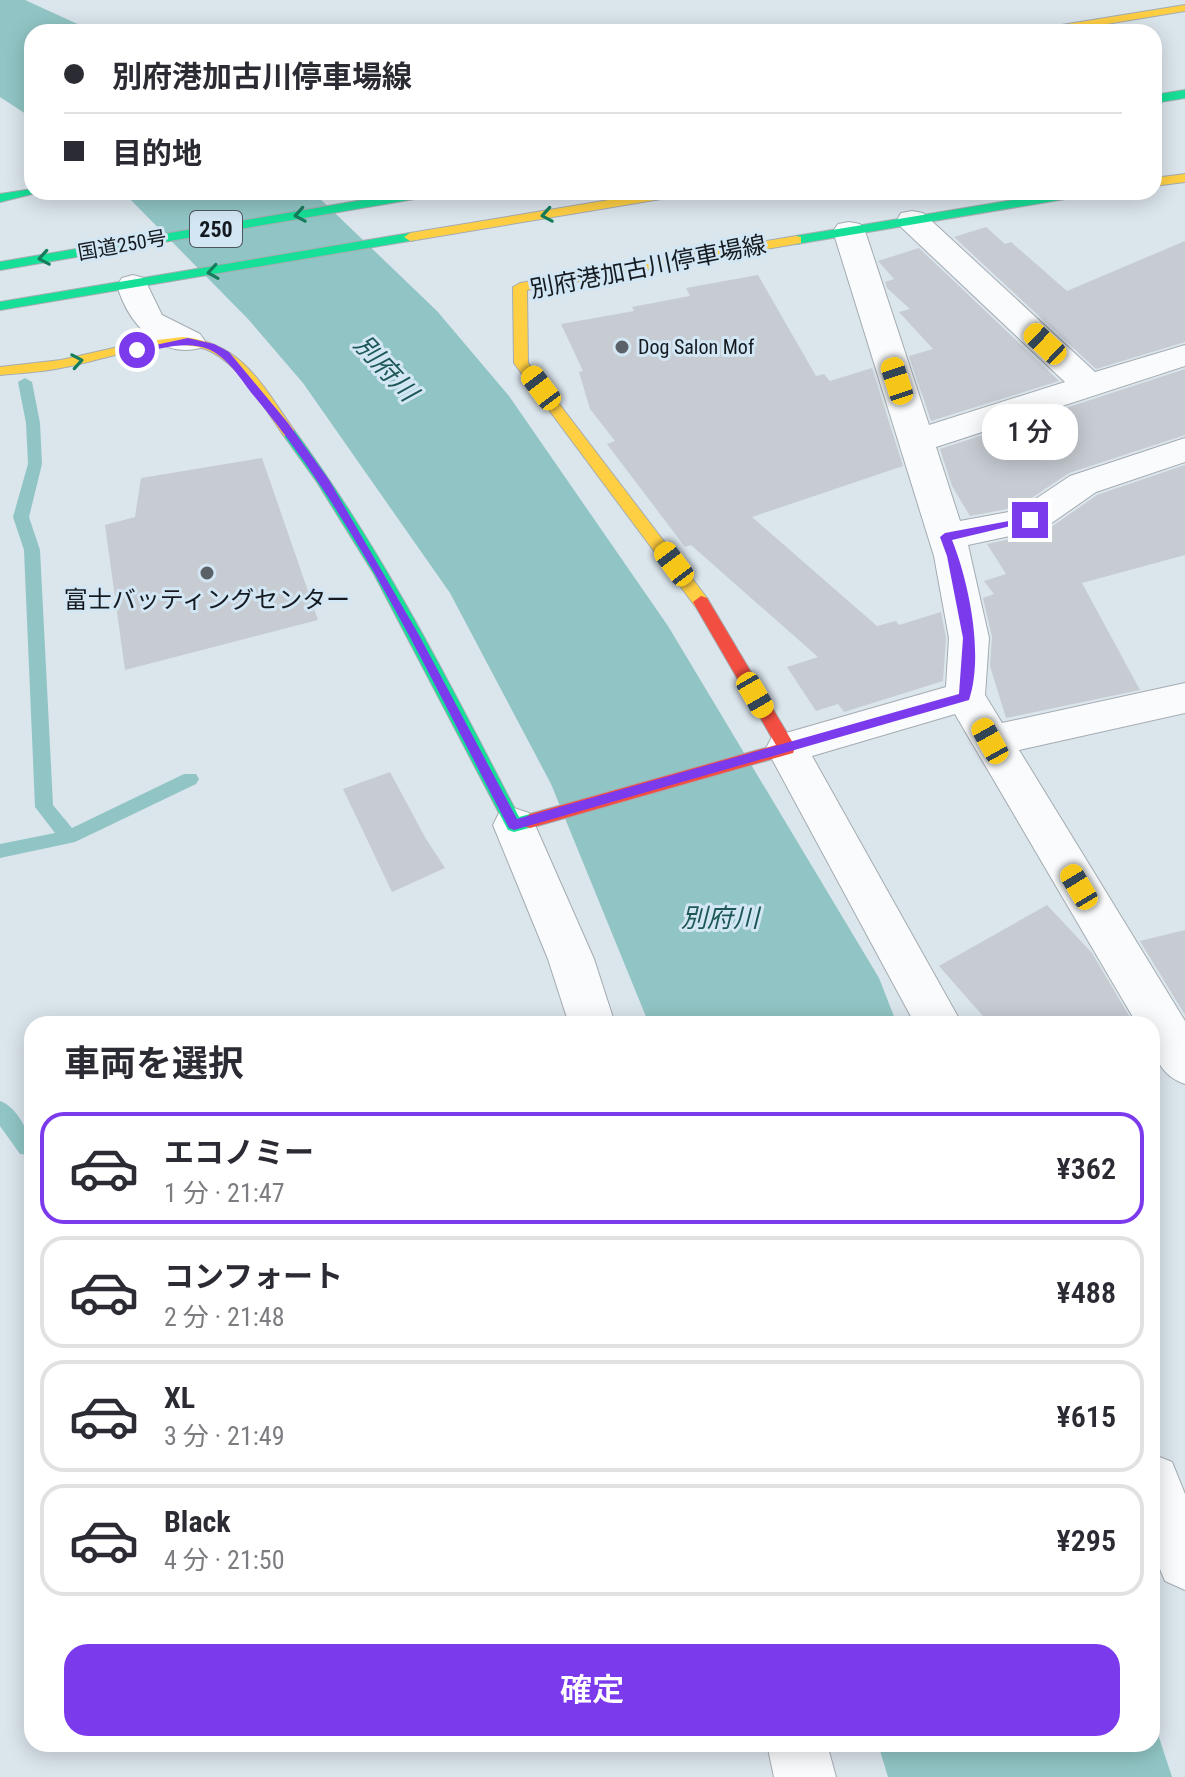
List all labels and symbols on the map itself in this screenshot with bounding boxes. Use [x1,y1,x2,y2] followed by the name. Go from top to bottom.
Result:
[293,205,307,222] one-way arrow
[541,206,554,223] one-way arrow
[190,211,242,247] road number: 250
[76,225,168,265] street label: 国道250号
[528,230,768,304] street label: 別府港加古川停車場線
[37,249,51,266] one-way arrow
[206,263,219,280] one-way arrow
[1019,319,1071,369] car
[348,329,426,409] water label: 別府川
[119,332,155,368] route start
[638,335,755,359] place label: Dog Salon Mof
[613,338,631,356] marker: Dog Salon Mof
[71,353,84,370] one-way arrow
[878,354,916,408] car
[517,362,565,414] car
[982,404,1078,460] callout: 1 分
[1012,502,1048,538] route end
[650,538,698,590] car
[198,564,216,582] marker: 富士バッティングセンター
[64,586,350,614] place label: 富士バッティングセンター
[733,668,777,722] car
[968,714,1012,768] car
[1056,860,1102,914] car
[681,903,762,933] water label: 別府川

